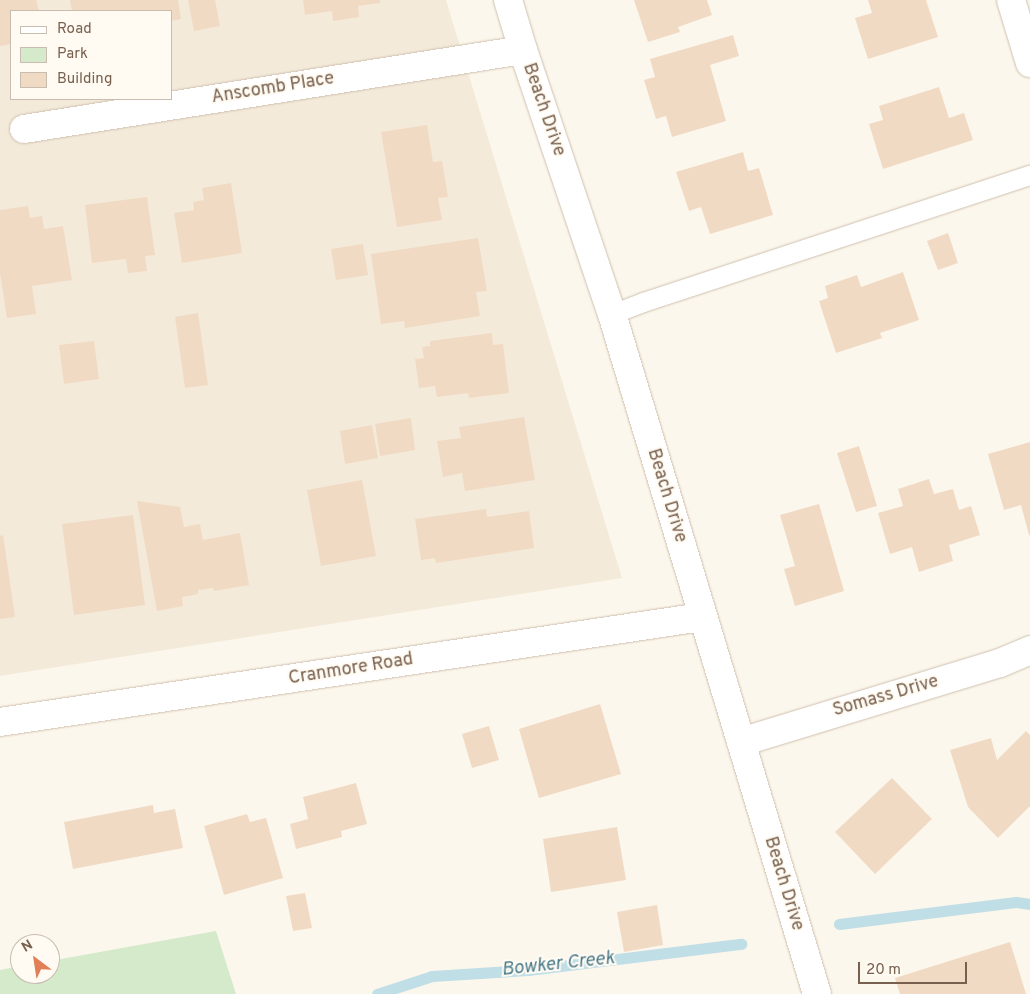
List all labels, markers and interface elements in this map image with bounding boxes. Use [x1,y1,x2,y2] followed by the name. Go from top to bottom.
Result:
[10,10,172,100] legend
[57,20,92,39] text: Road
[57,45,88,64] text: Park
[517,60,569,160] street label: Beach Drive
[210,69,336,109] street label: Anscomb Place
[57,70,112,89] text: Building
[641,446,691,546] street label: Beach Drive
[287,649,415,691] street label: Cranmore Road
[831,672,941,722] street label: Somass Drive
[758,834,808,934] street label: Beach Drive
[10,934,60,984] north arrow
[19,937,36,956] text: N
[501,948,615,982] water label: Bowker Creek
[860,952,969,984] scale bar
[866,961,901,980] text: 20 m

